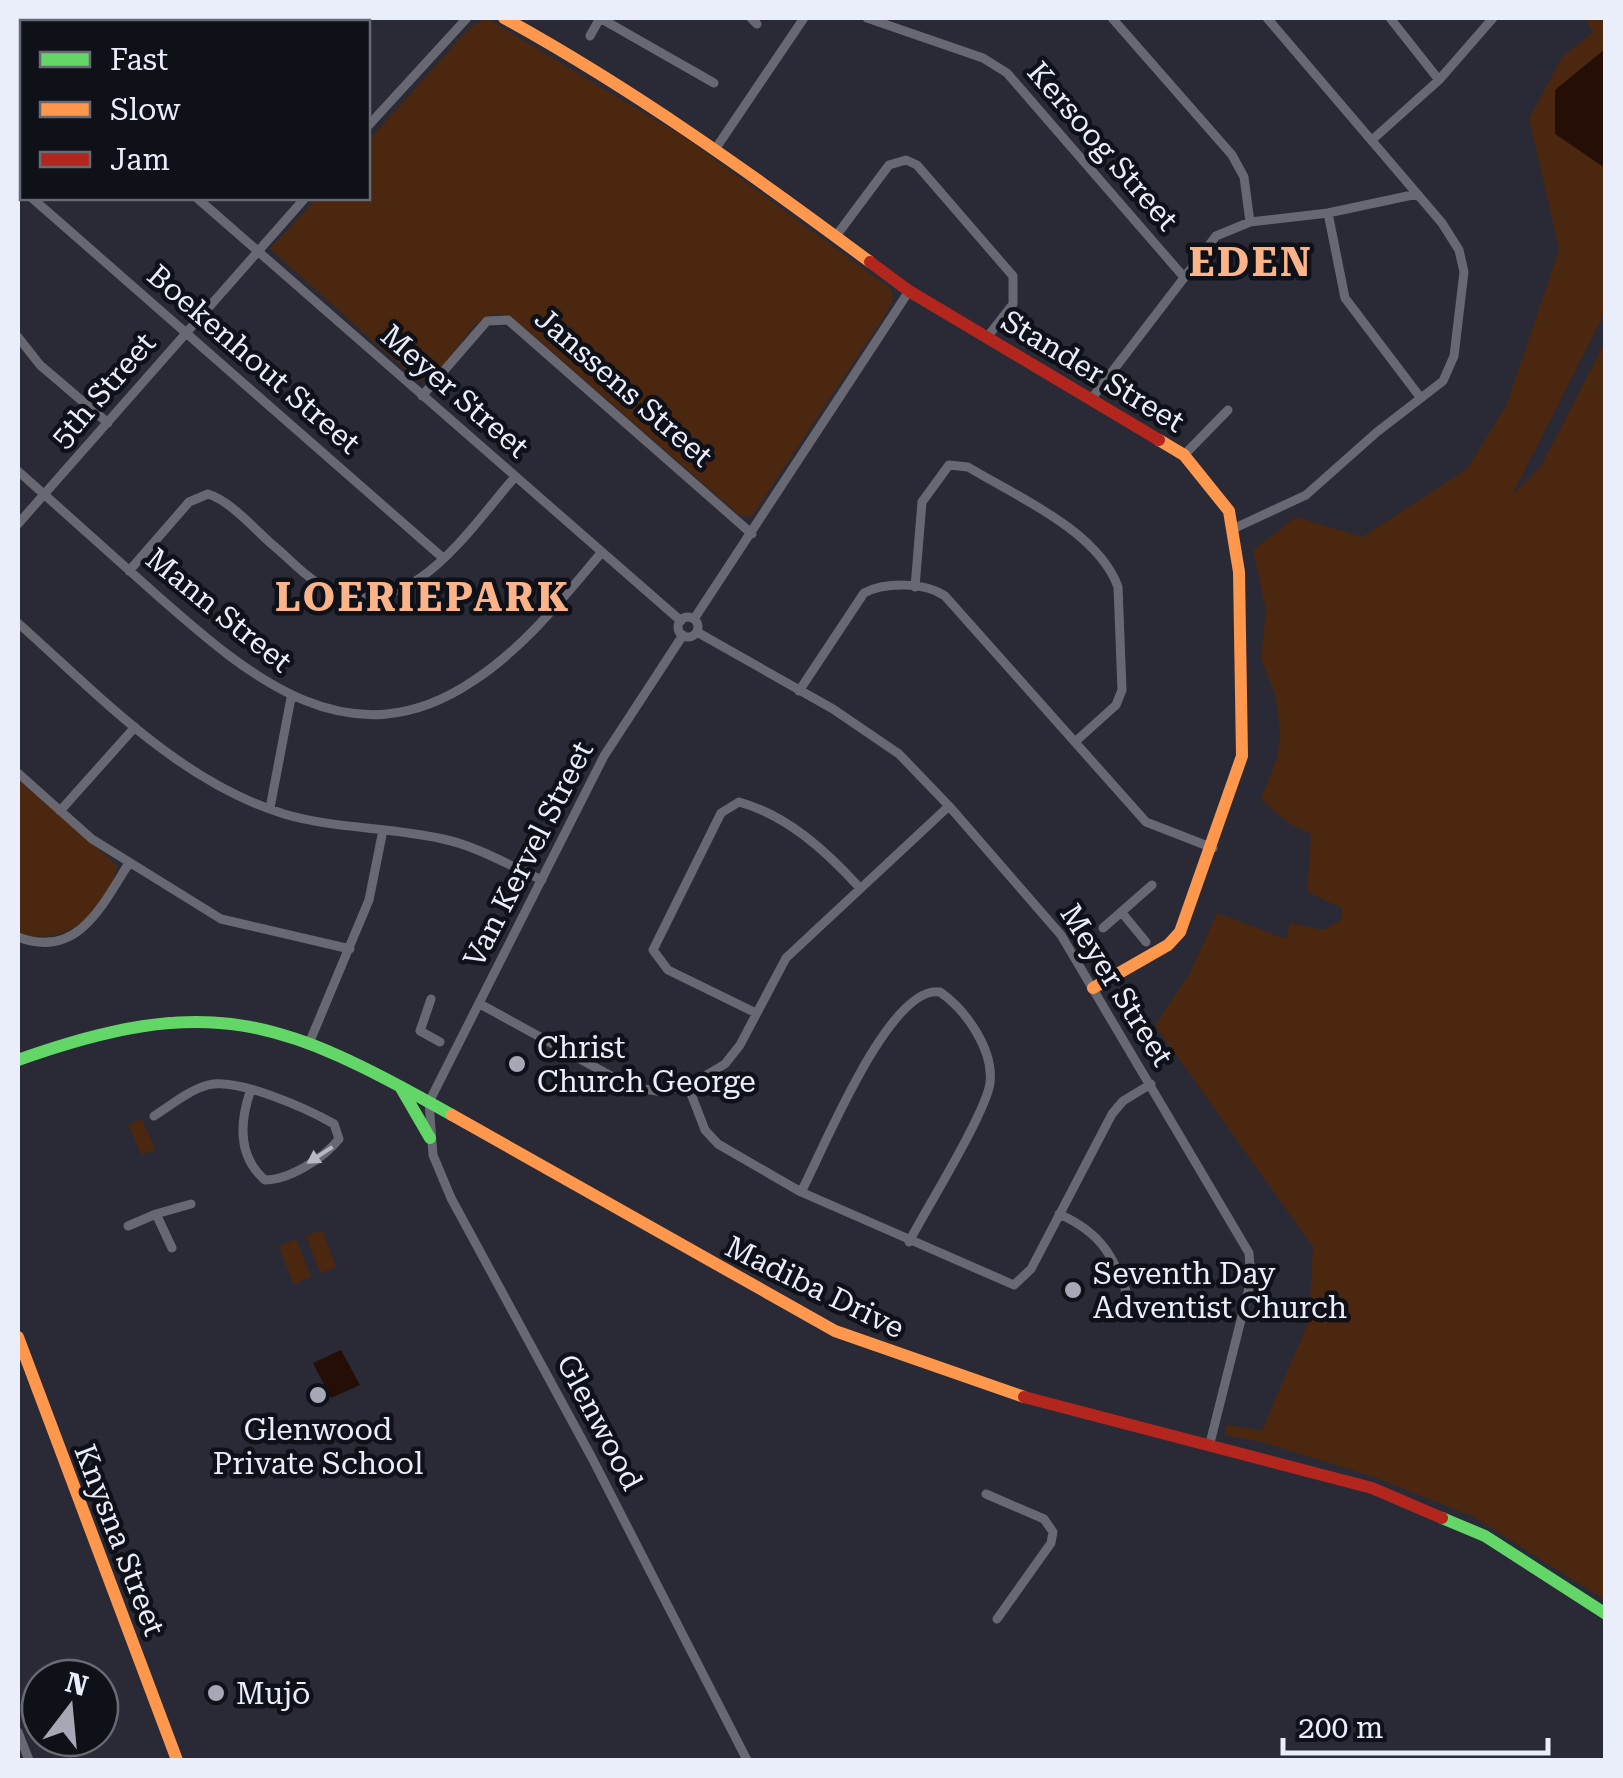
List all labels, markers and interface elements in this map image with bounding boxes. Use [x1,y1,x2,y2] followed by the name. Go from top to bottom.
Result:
[20,20,370,200] legend
[110,42,168,77] text: Fast
[1020,55,1186,237] street label: Kersoog Street
[110,92,181,127] text: Slow
[110,142,170,177] text: Jam
[1189,239,1313,286] district label: EDEN
[141,257,367,461] street label: Boekenhout Street
[528,300,720,474] street label: Janssens Street
[995,303,1191,439] street label: Stander Street
[374,317,536,465] street label: Meyer Street
[44,325,162,455] street label: 5th Street
[139,541,299,679] street label: Mann Street
[275,574,571,621] district label: LOERIEPARK
[456,735,600,973] street label: Van Kervel Street
[1053,898,1181,1072] street label: Meyer Street
[537,1030,756,1099] place label: Christ Church George
[506,1053,528,1075] marker: Christ Church George
[307,1145,334,1163] one-way arrow
[720,1229,910,1345] street label: Madiba Drive
[1093,1256,1347,1325] place label: Seventh Day Adventist Church
[1062,1279,1084,1301] marker: Seventh Day Adventist Church
[550,1348,650,1496] street label: Glenwood
[307,1384,329,1406] marker: Glenwood Private School
[213,1412,423,1481] place label: Glenwood Private School
[68,1440,172,1640] street label: Knysna Street
[20,1658,120,1758] north arrow
[62,1666,92,1703] text: N
[236,1676,311,1711] place label: Mujō
[205,1682,227,1704] marker: Mujō
[1283,1693,1548,1755] scale bar
[1298,1710,1383,1745] text: 200 m

